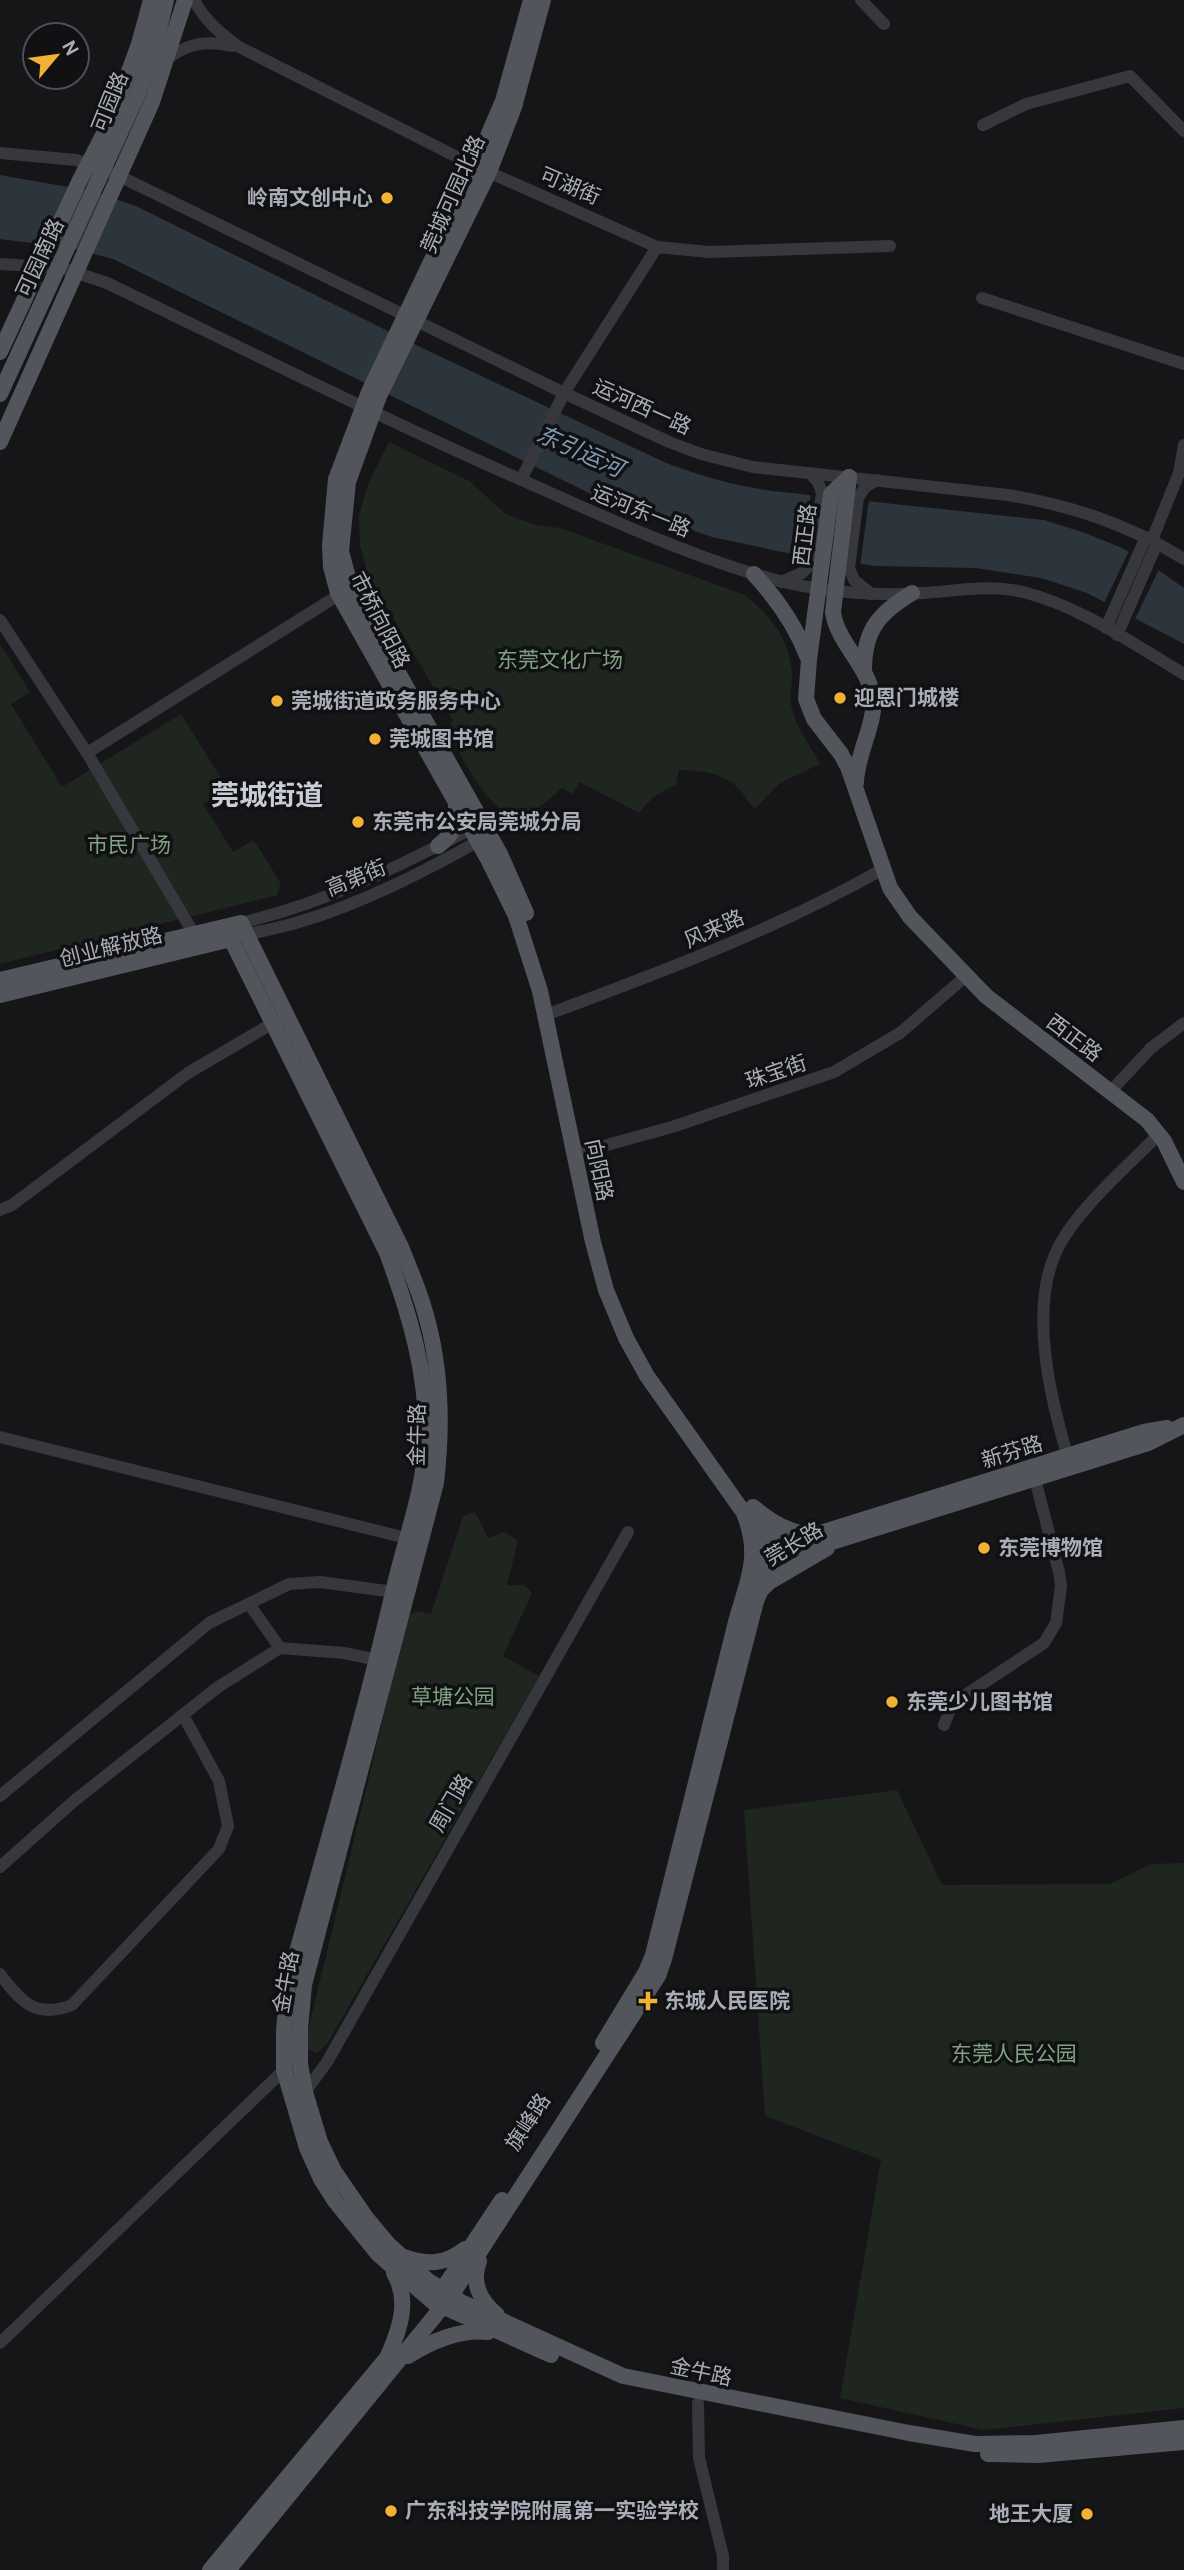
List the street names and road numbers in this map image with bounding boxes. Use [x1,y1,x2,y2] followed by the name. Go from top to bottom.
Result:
[86,68,133,136] street label: 可园路
[415,131,490,256] street label: 莞城可园北路
[536,162,604,209] street label: 可湖街
[10,214,69,301] street label: 可园南路
[589,374,695,439] street label: 运河西一路
[588,479,695,542] street label: 运河东一路
[788,502,821,568] street label: 西正路
[345,567,415,672] street label: 市桥向阳路
[322,854,390,901] street label: 高第街
[680,904,748,953] street label: 风来路
[57,922,165,971] street label: 创业解放路
[1042,1009,1107,1067] street label: 西正路
[742,1049,810,1094] street label: 珠宝街
[581,1136,618,1203] street label: 向阳路
[403,1403,430,1467] street label: 金牛路
[978,1430,1046,1473] street label: 新芬路
[760,1517,827,1571] street label: 莞长路
[424,1769,477,1836] street label: 周门路
[268,1949,303,2015] street label: 金牛路
[500,2089,555,2155] street label: 旗峰路
[668,2353,735,2390] street label: 金牛路

